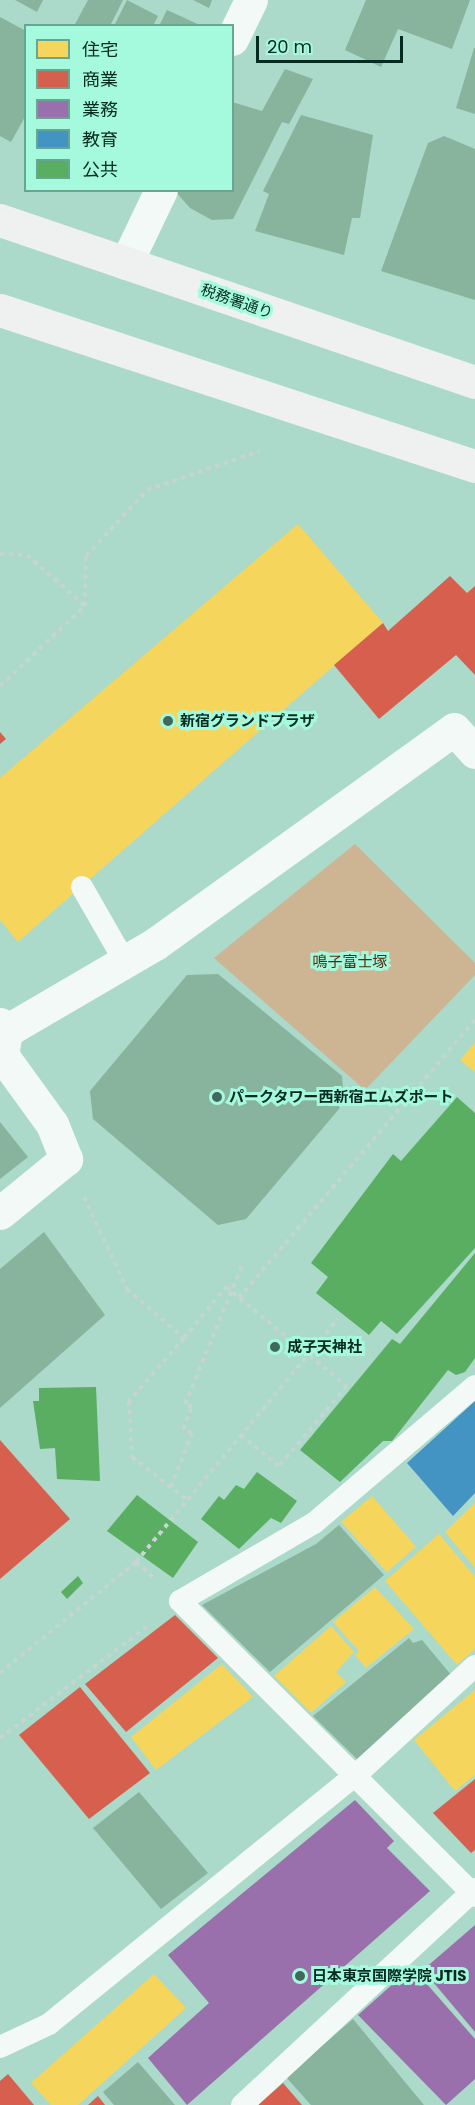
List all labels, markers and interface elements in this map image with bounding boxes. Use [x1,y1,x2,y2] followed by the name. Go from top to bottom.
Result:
[24,24,234,192] legend
[259,24,406,62] scale bar
[267,34,312,59] text: 20 m
[82,37,118,62] text: 住宅
[82,67,118,92] text: 商業
[82,97,118,122] text: 業務
[82,127,118,152] text: 教育
[82,157,118,182] text: 公共
[199,280,275,322] street label: 税務署通り
[180,712,315,730] place label: 新宿グランドプラザ
[161,714,175,728] marker: 新宿グランドプラザ
[313,953,387,971] park label: 鳴子富士塚
[229,1088,454,1106] place label: パークタワー西新宿エムズポート
[210,1090,224,1104] marker: パークタワー西新宿エムズポート
[287,1338,362,1356] place label: 成子天神社
[268,1340,282,1354] marker: 成子天神社
[312,1967,466,1985] place label: 日本東京国際学院 JTIS
[293,1969,307,1983] marker: 日本東京国際学院 JTIS

